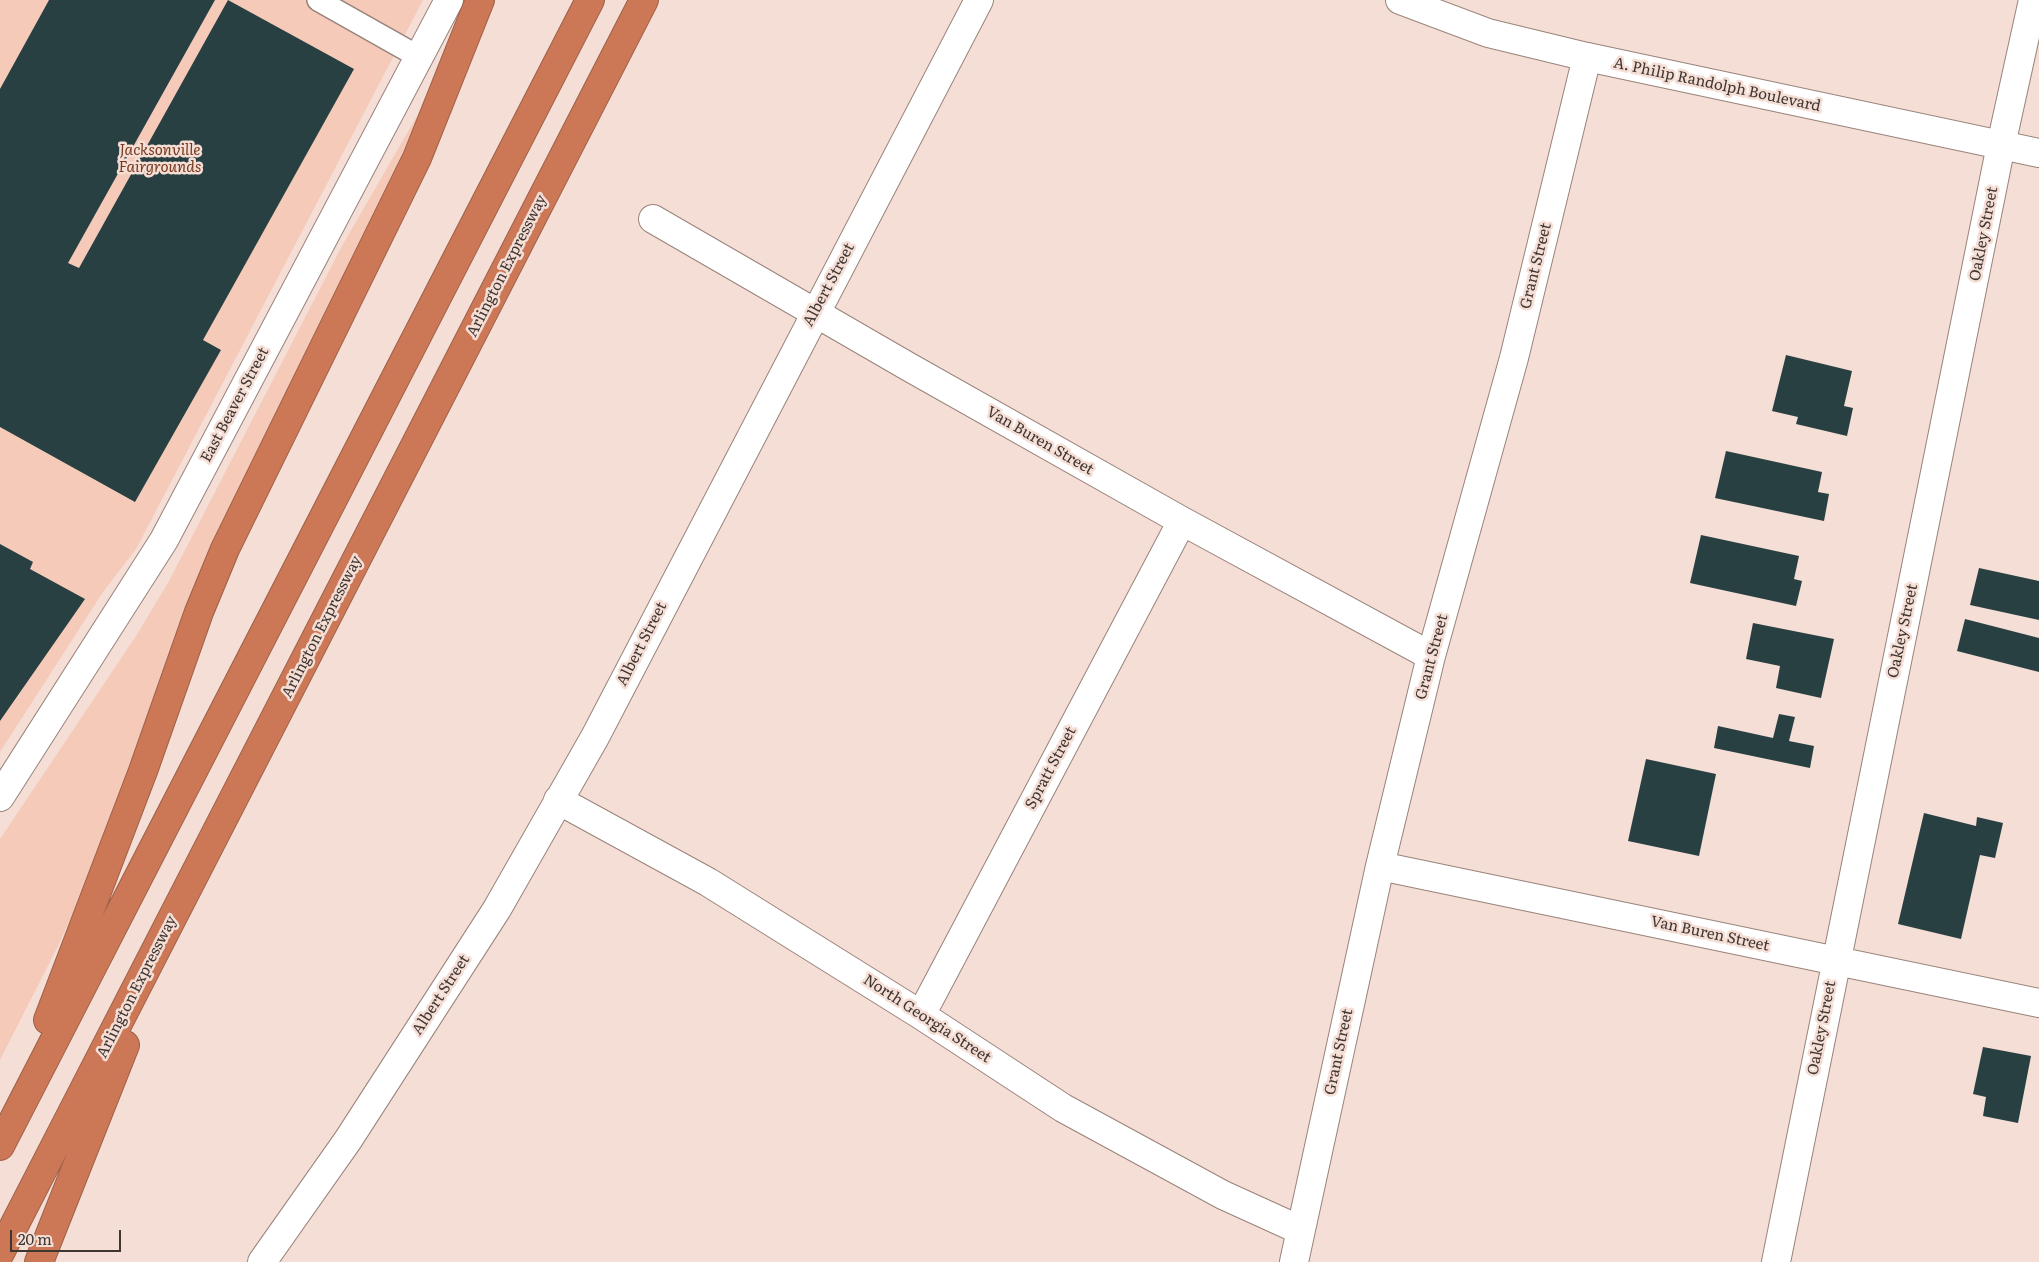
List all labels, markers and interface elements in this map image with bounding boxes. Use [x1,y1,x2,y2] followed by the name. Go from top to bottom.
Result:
[1612,54,1822,116] street label: A. Philip Randolph Boulevard
[119,142,201,177] park label: Jacksonville Fairgrounds
[1966,185,2002,283] street label: Oakley Street
[463,192,551,340] street label: Arlington Expressway
[1517,221,1555,311] street label: Grant Street
[799,240,859,330] street label: Albert Street
[197,344,273,466] street label: East Beaver Street
[983,403,1097,479] street label: Van Buren Street
[278,553,366,701] street label: Arlington Expressway
[1884,582,1922,680] street label: Oakley Street
[613,599,671,689] street label: Albert Street
[1412,612,1452,702] street label: Grant Street
[1022,724,1080,812] street label: Spratt Street
[93,913,181,1061] street label: Arlington Expressway
[1649,913,1771,955] street label: Van Buren Street
[408,952,474,1038] street label: Albert Street
[860,971,994,1067] street label: North Georgia Street
[1804,979,1840,1077] street label: Oakley Street
[1321,1007,1357,1097] street label: Grant Street
[12,1220,124,1252] scale bar
[18,1227,52,1250] text: 20 m

